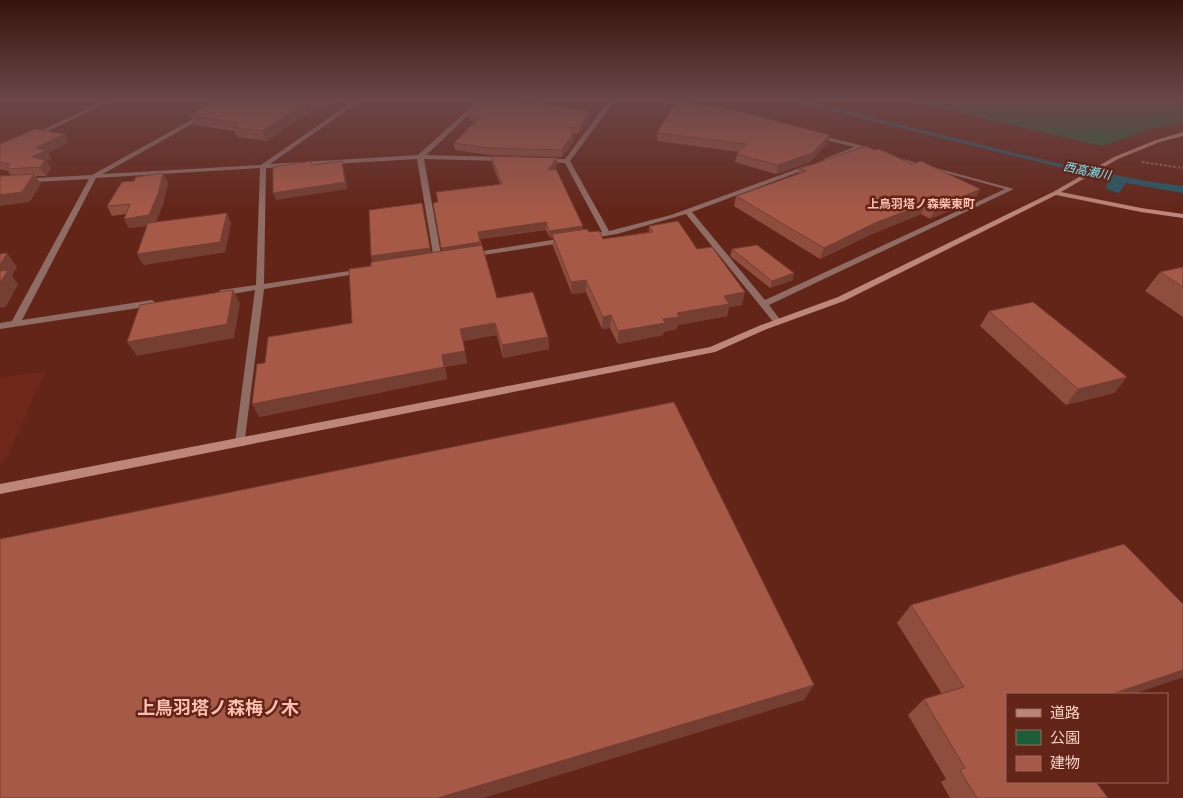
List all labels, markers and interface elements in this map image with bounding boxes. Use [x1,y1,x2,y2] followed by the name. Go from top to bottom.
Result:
[1062,159,1114,184] water label: 西高瀬川
[867,196,975,212] district label: 上鳥羽塔ノ森柴東町
[1006,693,1168,783] legend
[137,696,299,720] district label: 上鳥羽塔ノ森梅ノ木
[1050,703,1080,723] text: 道路
[1050,728,1080,748] text: 公園
[1050,753,1080,773] text: 建物

